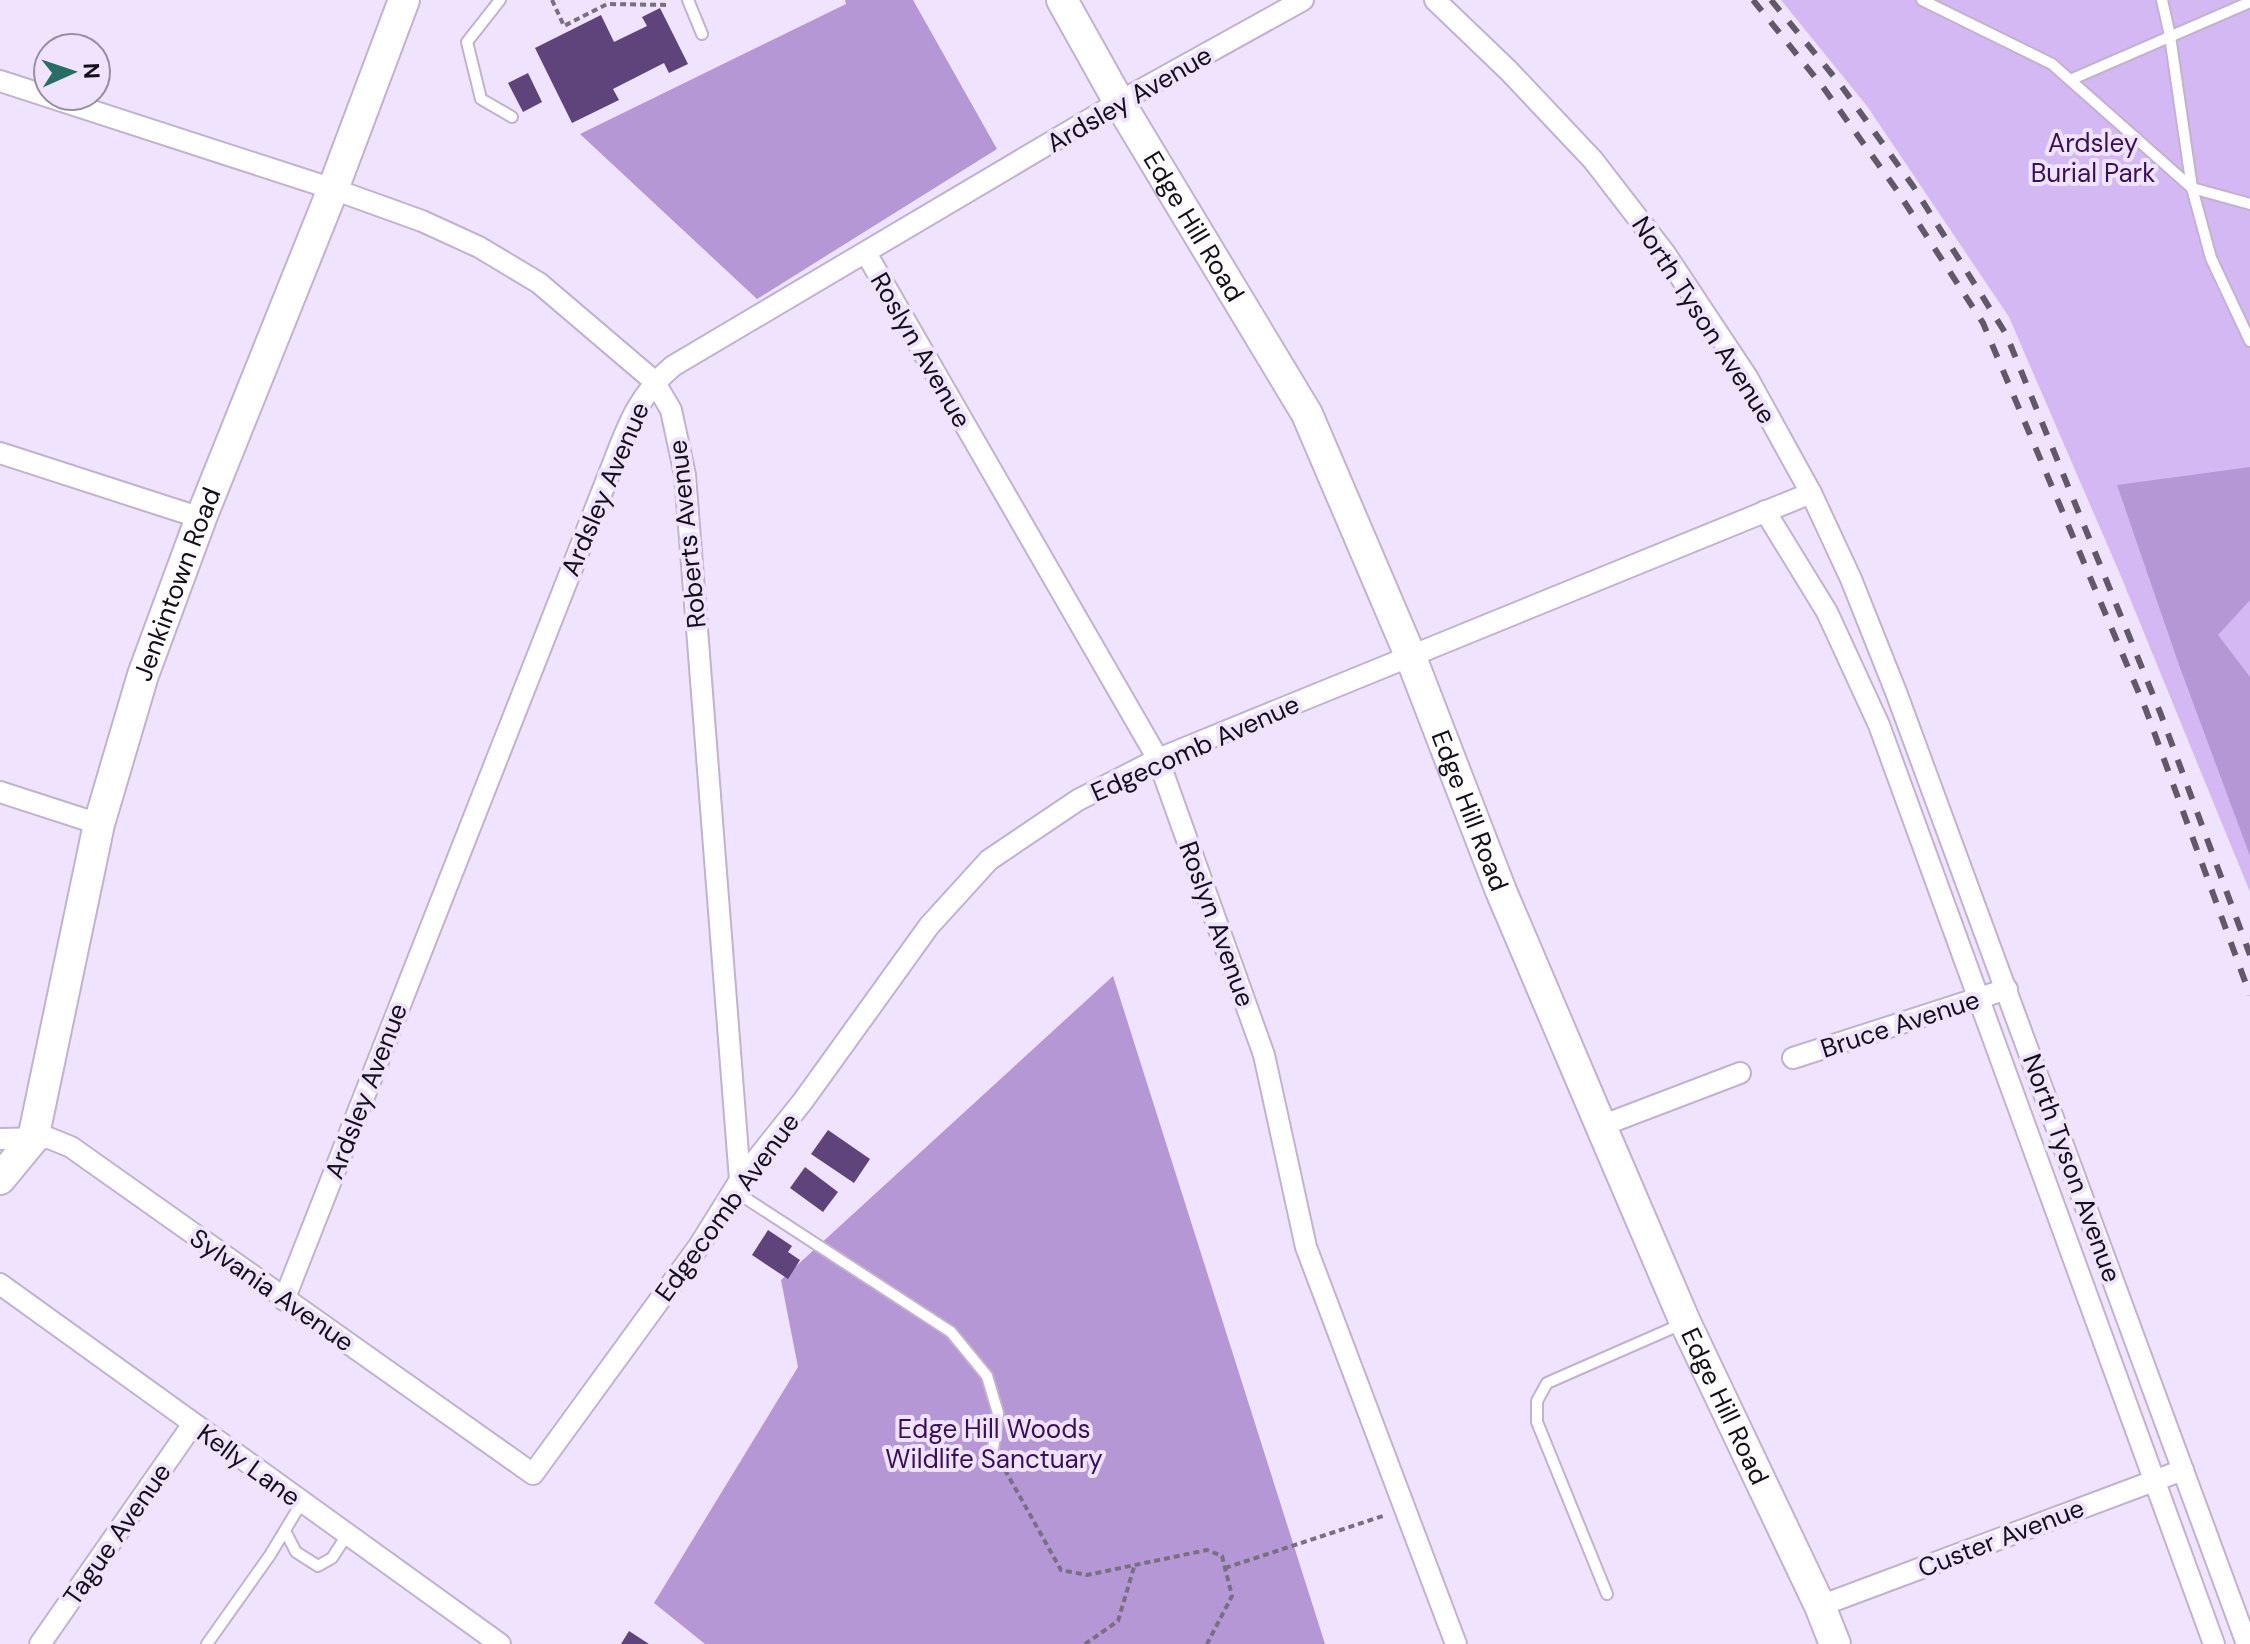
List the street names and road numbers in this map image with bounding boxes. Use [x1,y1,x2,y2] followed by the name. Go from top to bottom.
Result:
[1040,38,1218,160] street label: Ardsley Avenue
[1136,145,1252,308] street label: Edge Hill Road
[1624,210,1784,430] street label: North Tyson Avenue
[863,266,979,434] street label: Roslyn Avenue
[553,397,657,581] street label: Ardsley Avenue
[660,438,714,630] street label: Roberts Avenue
[125,482,229,686] street label: Jenkintown Road
[1085,687,1305,809] street label: Edgecomb Avenue
[1424,725,1516,896] street label: Edge Hill Road
[1171,837,1263,1011] street label: Roslyn Avenue
[1816,982,1984,1066] street label: Bruce Avenue
[317,998,415,1184] street label: Ardsley Avenue
[2015,1049,2129,1287] street label: North Tyson Avenue
[647,1106,807,1308] street label: Edgecomb Avenue
[183,1221,361,1359] street label: Sylvania Avenue
[1673,1322,1777,1490] street label: Edge Hill Road
[191,1416,307,1514] street label: Kelly Lane
[55,1456,179,1612] street label: Tague Avenue
[1913,1491,2089,1585] street label: Custer Avenue

